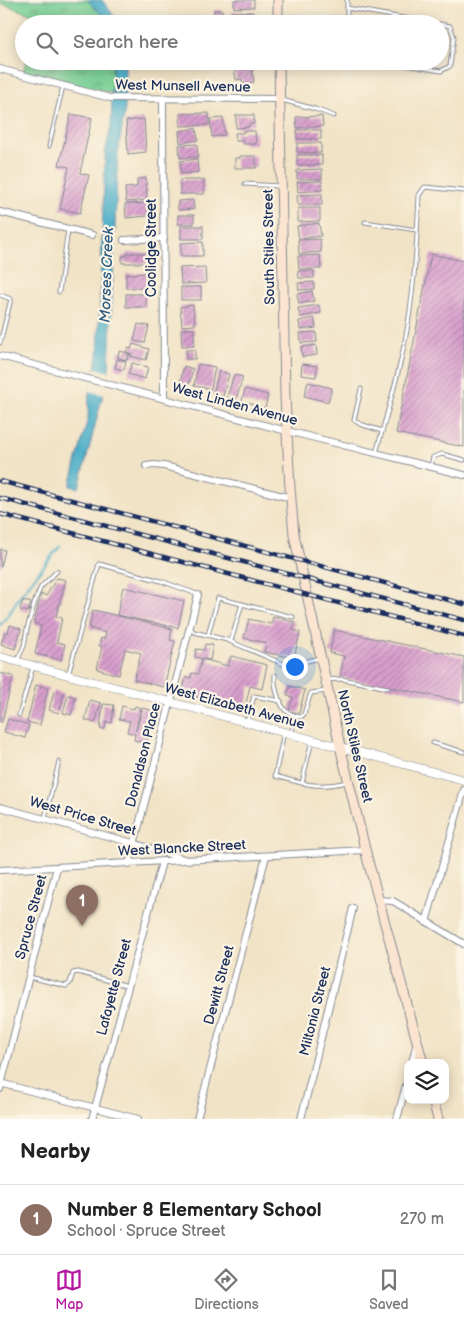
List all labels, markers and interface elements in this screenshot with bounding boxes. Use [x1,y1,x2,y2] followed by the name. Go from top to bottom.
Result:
[15,15,449,70] search box
[33,29,61,57] icon: search
[73,31,178,54] text: Search here
[115,76,251,96] street label: West Munsell Avenue
[259,188,279,305] street label: South Stiles Street
[143,198,160,297] street label: Coolidge Street
[96,226,118,323] water label: Morses Creek
[170,379,300,429] street label: West Linden Avenue
[282,654,308,680] your location
[163,679,307,733] street label: West Elizabeth Avenue
[334,688,376,805] street label: North Stiles Street
[122,701,164,809] street label: Donaldson Place
[28,793,139,840] street label: West Price Street
[118,836,247,860] street label: West Blancke Street
[12,872,51,961] street label: Spruce Street
[66,885,98,926] pin: 1
[93,936,135,1037] street label: Lafayette Street
[200,943,238,1027] street label: Dewitt Street
[296,964,334,1057] street label: Miltonia Street
[404,1059,449,1104] map controls
[404,1059,449,1104] button: layers
[20,1139,90,1164] text: Nearby
[67,1199,322,1222] text: Number 8 Elementary School
[33,1210,39,1229] text: 1
[400,1210,444,1229] text: 270 m
[67,1222,225,1241] text: School · Spruce Street
[55,1266,84,1313] tab: Map
[194,1266,259,1313] tab: Directions
[369,1266,409,1313] tab: Saved

